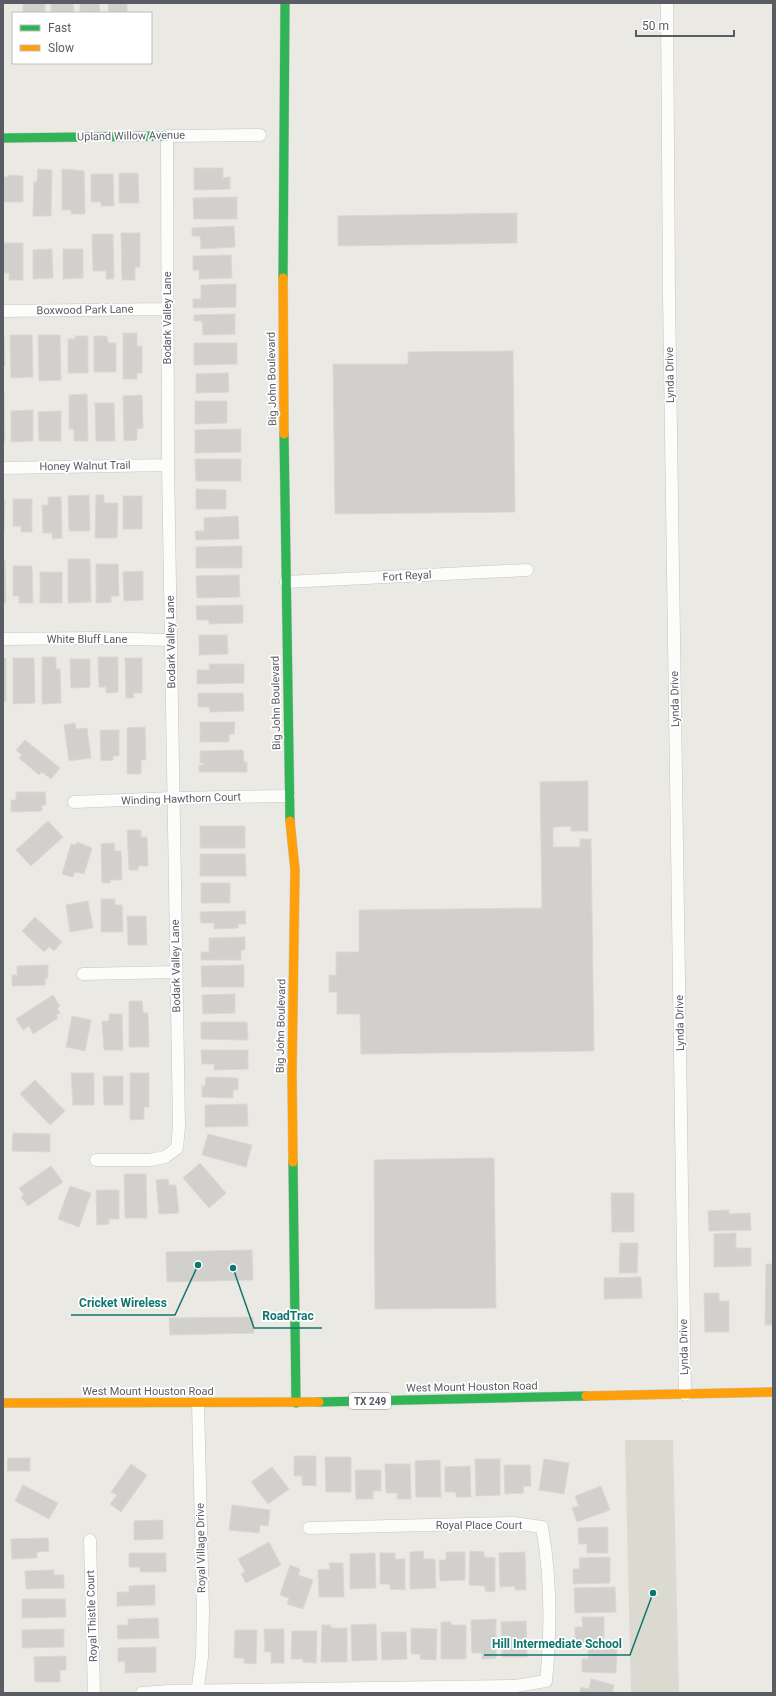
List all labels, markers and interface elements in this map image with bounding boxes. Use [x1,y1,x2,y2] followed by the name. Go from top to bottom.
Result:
[12,12,152,64] legend
[636,12,734,38] scale bar
[642,19,669,33] text: 50 m
[48,21,71,35] text: Fast
[48,41,74,55] text: Slow
[77,129,185,143] street label: Upland Willow Avenue
[161,271,174,364] street label: Bodark Valley Lane
[36,303,134,317] street label: Boxwood Park Lane
[265,332,279,426] street label: Big John Boulevard
[663,347,677,403] street label: Lynda Drive
[39,459,131,473] street label: Honey Walnut Trail
[382,568,432,584] street label: Fort Reyal
[164,595,178,689] street label: Bodark Valley Lane
[47,633,127,646] street label: White Bluff Lane
[269,656,283,750] street label: Big John Boulevard
[668,671,682,727] street label: Lynda Drive
[121,790,242,808] street label: Winding Hawthorn Court
[169,919,183,1013] street label: Bodark Valley Lane
[274,979,288,1073] street label: Big John Boulevard
[673,995,687,1051] street label: Lynda Drive
[71,1291,175,1315] callout: Cricket Wireless
[79,1296,167,1310] text: Cricket Wireless
[254,1304,322,1328] callout: RoadTrac
[262,1309,314,1323] text: RoadTrac
[677,1319,691,1375] street label: Lynda Drive
[406,1379,538,1395] street label: West Mount Houston Road
[82,1385,214,1398] street label: West Mount Houston Road
[349,1393,391,1409] road number: TX 249
[194,1503,208,1593] street label: Royal Village Drive
[436,1519,523,1532] street label: Royal Place Court
[84,1569,100,1662] street label: Royal Thistle Court
[484,1631,630,1655] callout: Hill Intermediate School
[492,1637,622,1651] text: Hill Intermediate School

